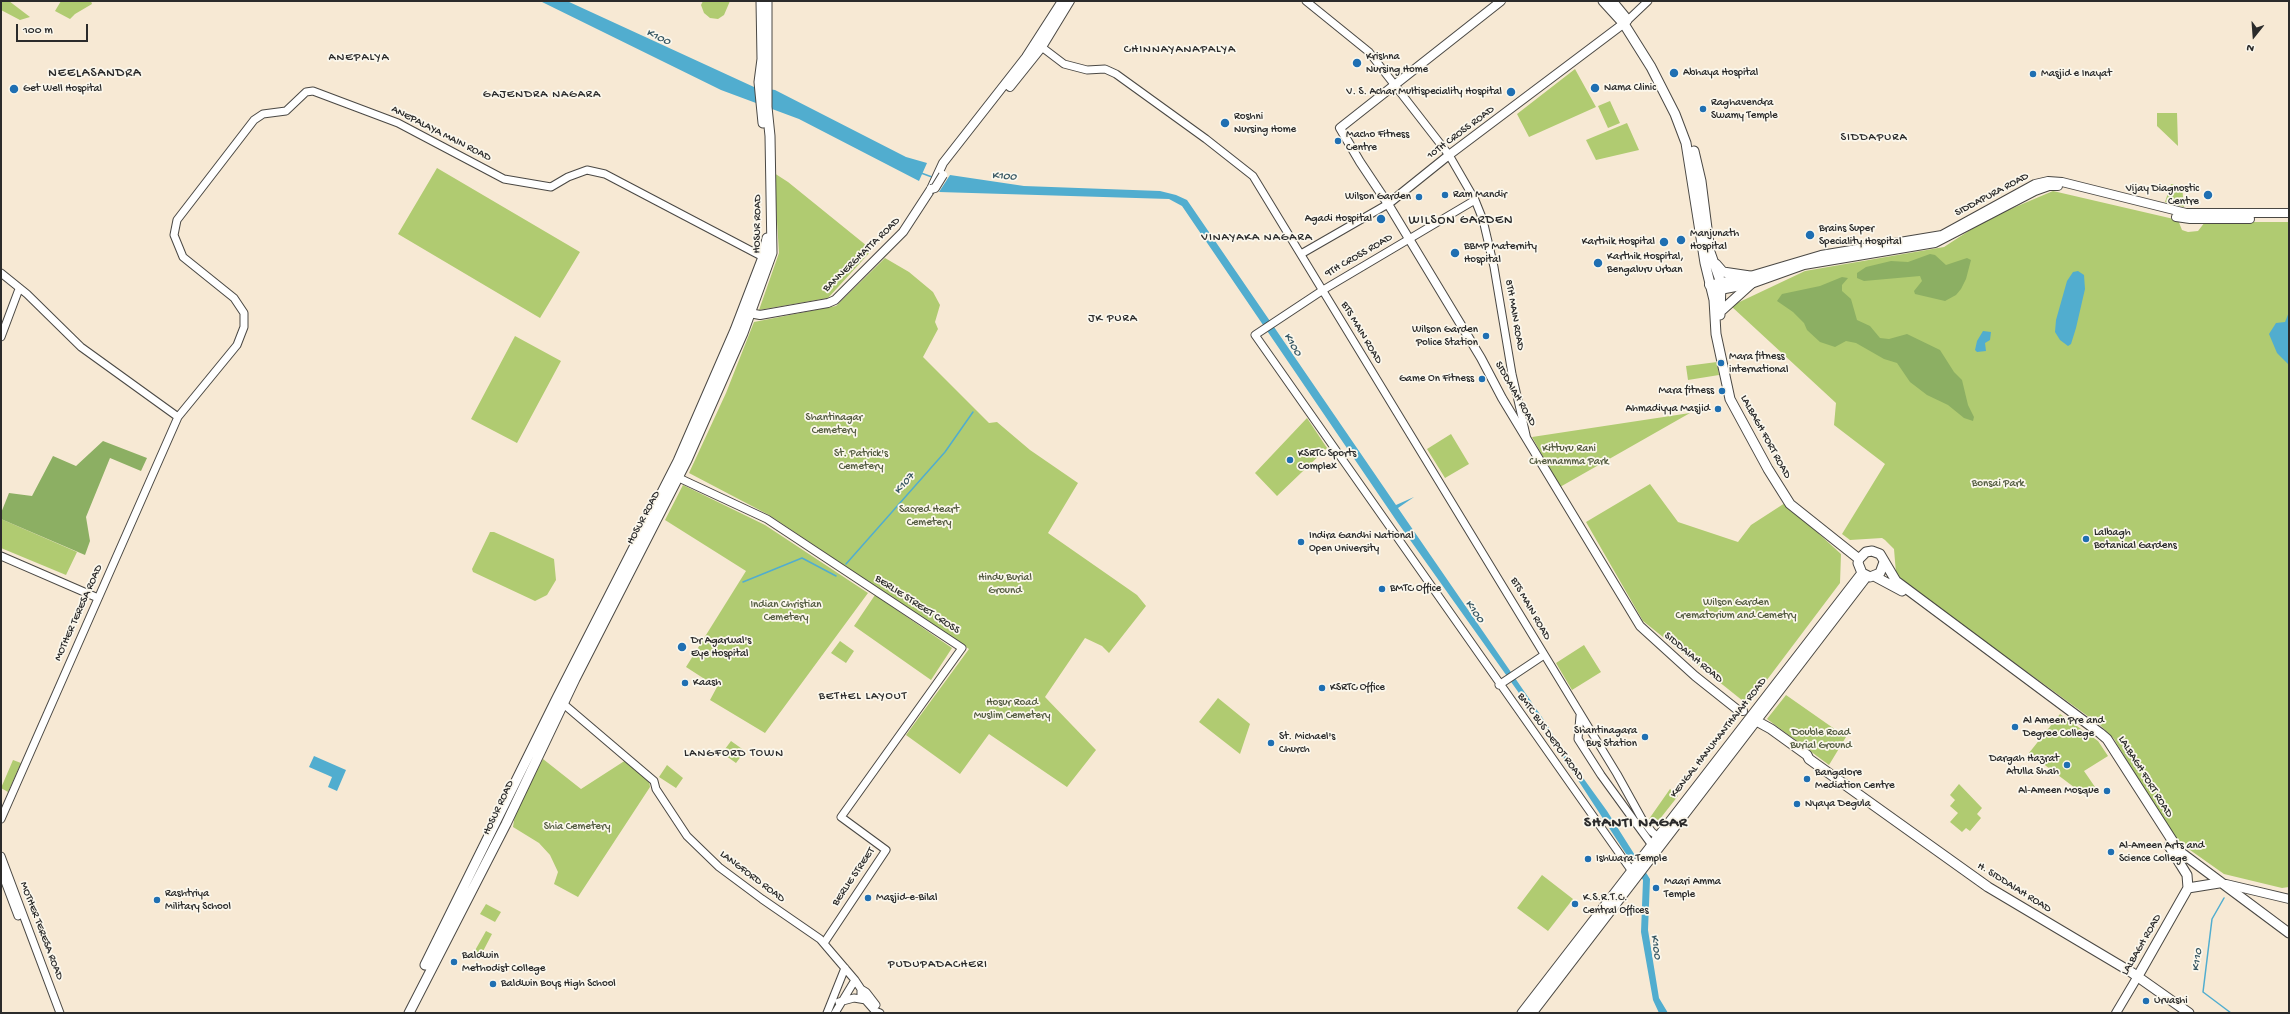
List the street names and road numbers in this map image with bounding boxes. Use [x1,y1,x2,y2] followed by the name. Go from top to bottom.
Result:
[389,103,493,165] street label: ANEPALAYA MAIN ROAD
[1425,103,1497,163] street label: 10TH CROSS ROAD
[1953,170,2031,220] street label: SIDDAPURA ROAD
[751,195,765,253] street label: HOSUR ROAD
[821,215,903,295] street label: BANNERGHATTA ROAD
[1323,231,1395,281] street label: 9TH CROSS ROAD
[1501,279,1527,351] street label: 8TH MAIN ROAD
[1337,300,1385,366] street label: BTS MAIN ROAD
[1491,359,1539,429] street label: SIDDAIAH ROAD
[1737,393,1793,481] street label: LALBAGH FORT ROAD
[624,489,664,547] street label: HOSUR ROAD
[52,563,106,663] street label: MOTHER TERESA ROAD
[872,573,962,637] street label: BERLIE STREET CROSS
[1507,575,1553,643] street label: BTS MAIN ROAD
[1661,630,1725,686] street label: SIDDAIAH ROAD
[1668,675,1770,801] street label: KENGAL HANUMANTHAIAH ROAD
[1514,691,1586,783] street label: BMTC BUS DEPOT ROAD
[2115,734,2175,820] street label: LALBAGH FORT ROAD
[481,779,517,837] street label: HOSUR ROAD
[830,845,878,909] street label: BERLIE STREET
[717,848,787,906] street label: LANGFORD ROAD
[1974,860,2054,916] street label: H. SIDDAIAH ROAD
[16,880,66,982] street label: MOTHER TERESA ROAD
[2119,912,2165,978] street label: LALBAGH ROAD

